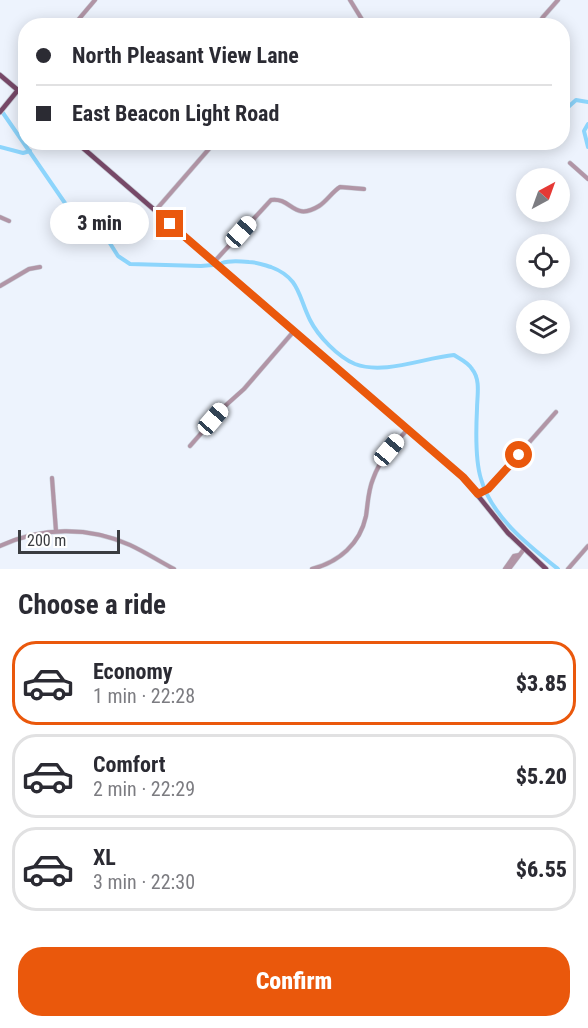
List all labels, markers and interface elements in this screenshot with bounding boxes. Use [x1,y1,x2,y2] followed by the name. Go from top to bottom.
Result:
[72,43,299,68] text: North Pleasant View Lane
[72,101,279,126] text: East Beacon Light Road
[516,168,570,222] north arrow
[516,168,570,354] map controls
[50,203,149,245] callout: 3 min
[156,210,183,237] route end
[77,211,122,235] text: 3 min
[222,213,260,251] car
[516,234,570,288] button: locate
[516,300,570,354] button: layers
[194,400,232,438] car
[371,430,407,470] car
[505,441,532,468] route start
[18,527,120,554] scale bar
[27,531,66,550] text: 200 m
[18,589,166,621] text: Choose a ride
[21,656,75,710] icon: car
[93,659,173,684] text: Economy
[516,671,567,696] text: $3.85
[93,684,195,708] text: 1 min · 22:28
[21,749,75,803] icon: car
[93,752,166,777] text: Comfort
[516,764,567,789] text: $5.20
[93,777,195,801] text: 2 min · 22:29
[21,842,75,896] icon: car
[93,845,116,870] text: XL
[516,857,567,882] text: $6.55
[93,870,195,894] text: 3 min · 22:30
[18,947,570,1016] button: Confirm

